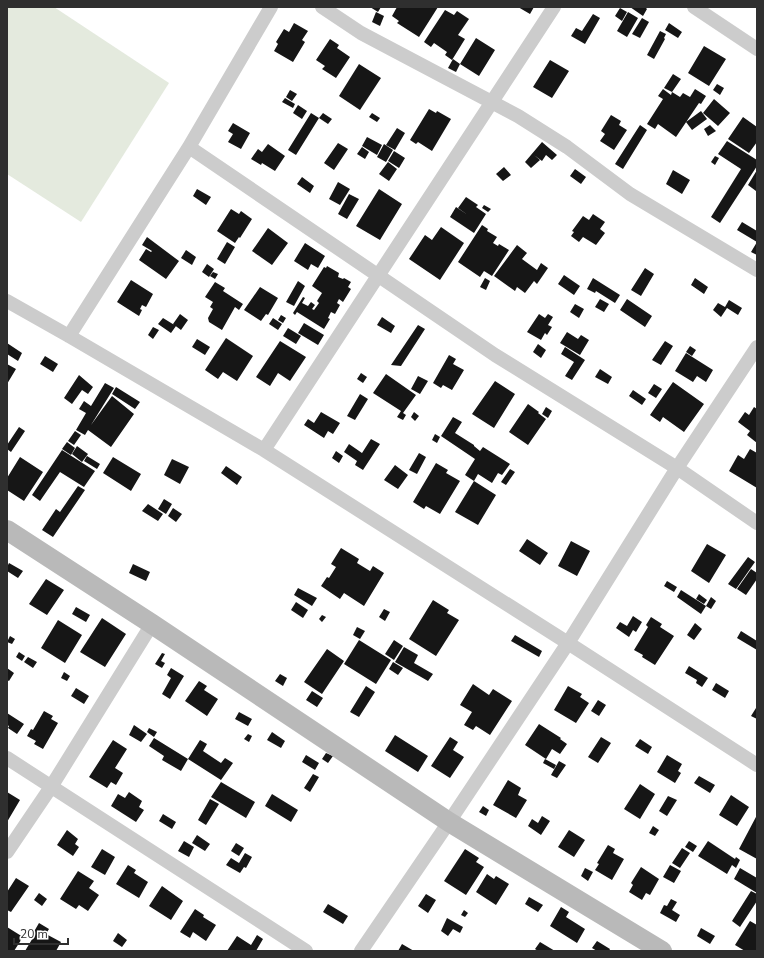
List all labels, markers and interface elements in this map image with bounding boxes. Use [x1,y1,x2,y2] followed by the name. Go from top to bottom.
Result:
[14,920,68,946] scale bar
[20,926,48,942] text: 20 m

